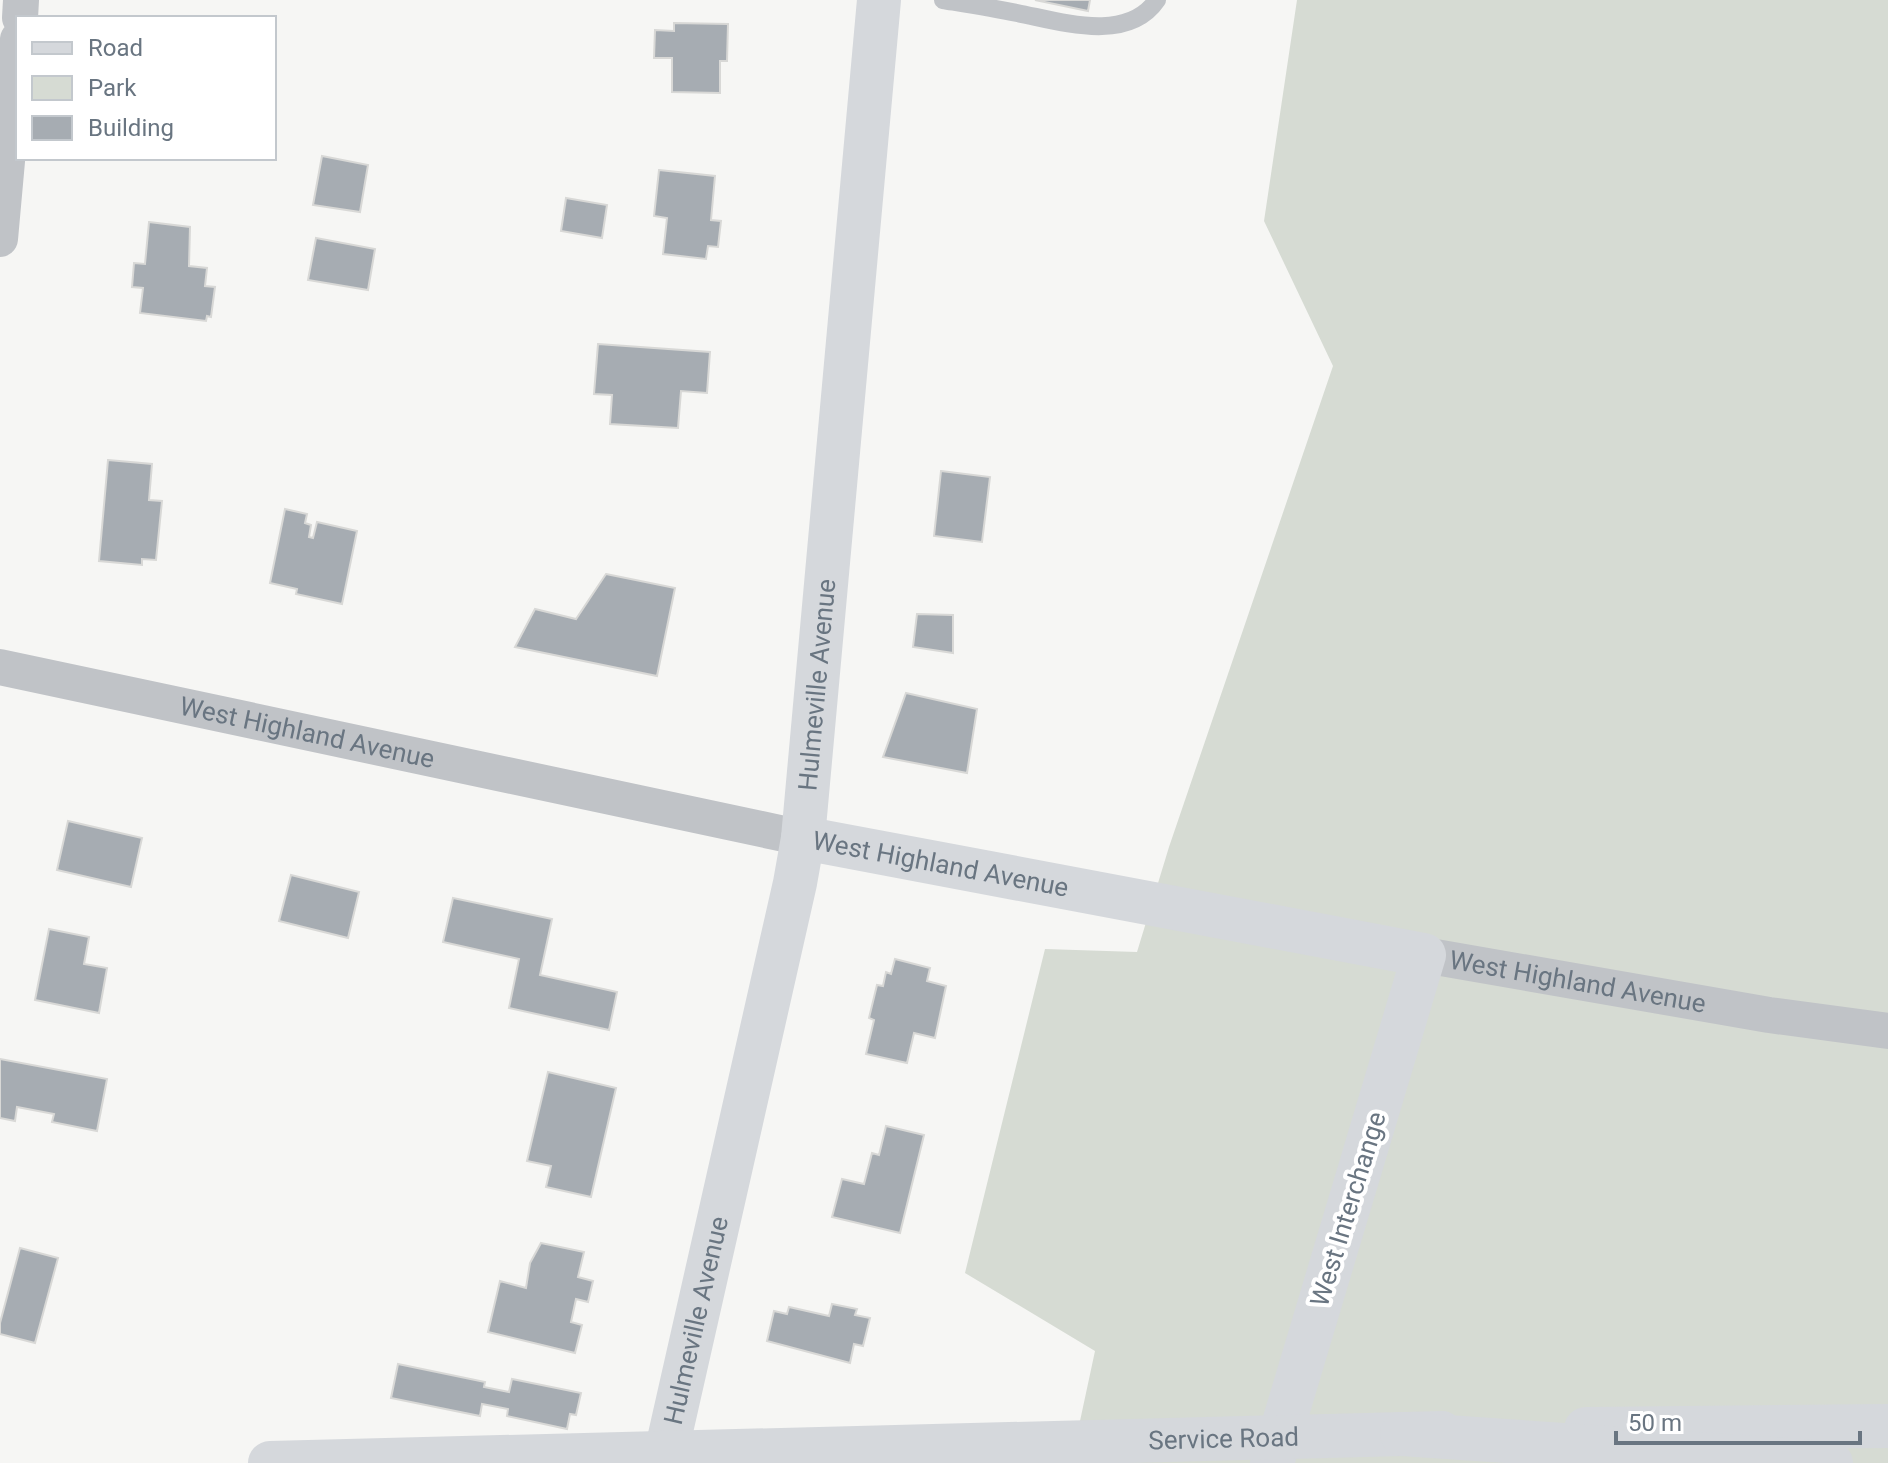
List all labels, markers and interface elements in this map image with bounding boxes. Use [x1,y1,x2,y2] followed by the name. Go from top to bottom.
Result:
[16,16,276,160] legend
[88,34,143,62] text: Road
[88,74,137,102] text: Park
[88,114,174,142] text: Building
[792,578,841,792] street label: Hulmeville Avenue
[177,691,437,774] street label: West Highland Avenue
[810,825,1071,903] street label: West Highland Avenue
[1447,945,1708,1019] street label: West Highland Avenue
[1304,1108,1392,1310] street label: West Interchange
[658,1213,734,1427] street label: Hulmeville Avenue
[1616,1395,1860,1445] scale bar
[1628,1409,1682,1437] text: 50 m
[1148,1422,1299,1456] street label: Service Road

